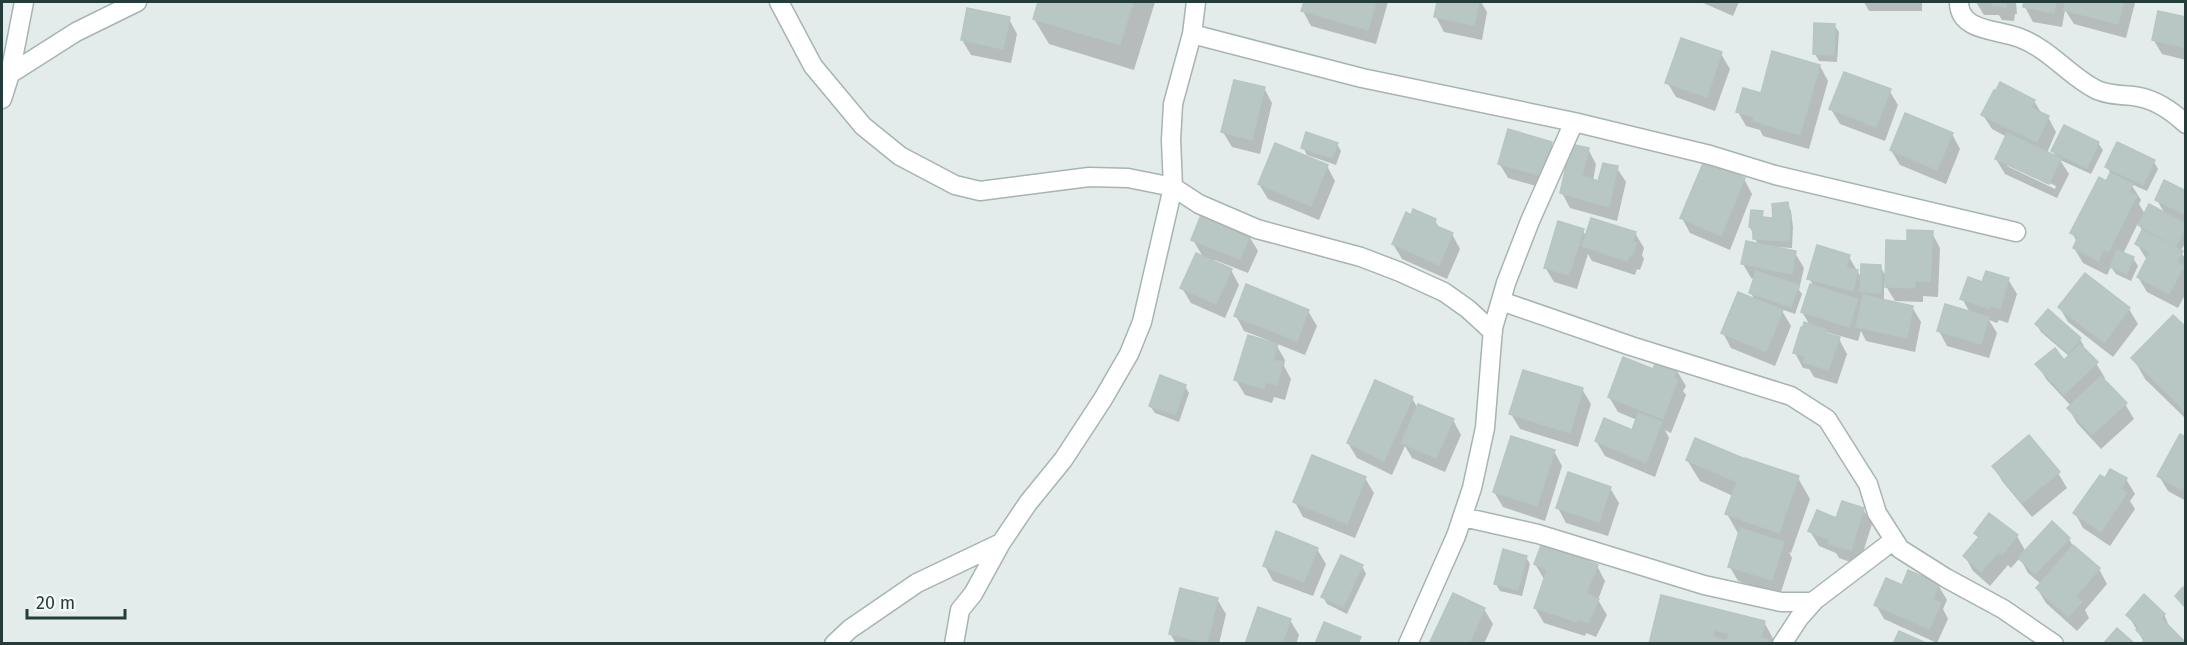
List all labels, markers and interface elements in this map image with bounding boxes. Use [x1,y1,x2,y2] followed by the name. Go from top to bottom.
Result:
[27,582,124,620] scale bar
[36,592,75,614] text: 20 m

